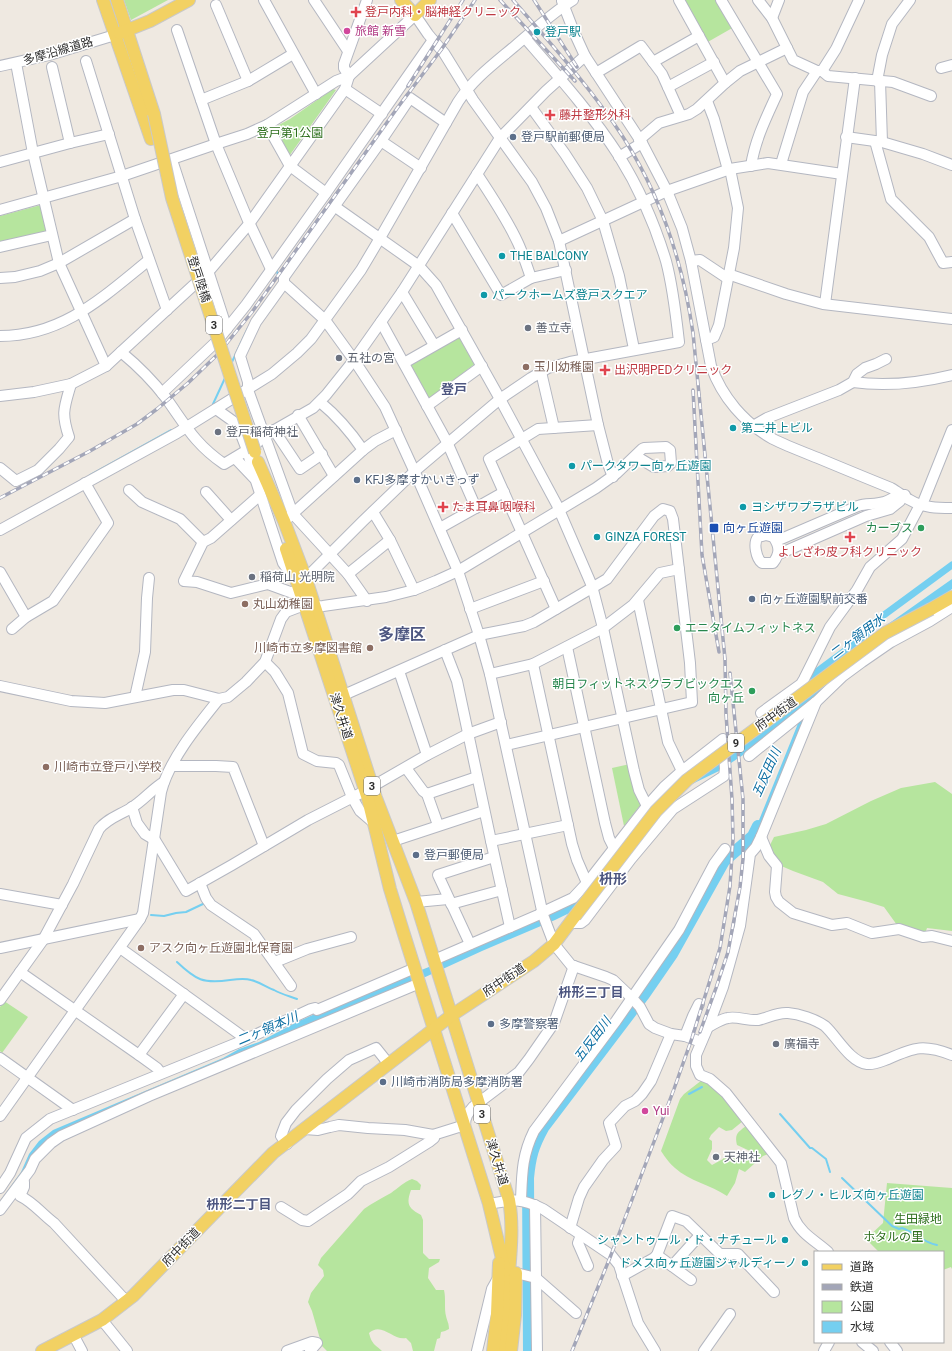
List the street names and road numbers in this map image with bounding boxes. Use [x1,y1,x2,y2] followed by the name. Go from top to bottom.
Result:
[21,34,95,68] street label: 多摩沿線道路
[185,254,213,304] street label: 登戸陸橋
[206,316,222,334] road number: 3
[327,691,355,741] street label: 津久井道
[752,694,800,734] street label: 府中街道
[728,734,744,752] road number: 9
[364,777,380,795] road number: 3
[480,961,528,999] street label: 府中街道
[474,1105,490,1123] road number: 3
[483,1137,511,1187] street label: 津久井道
[159,1225,203,1269] street label: 府中街道

